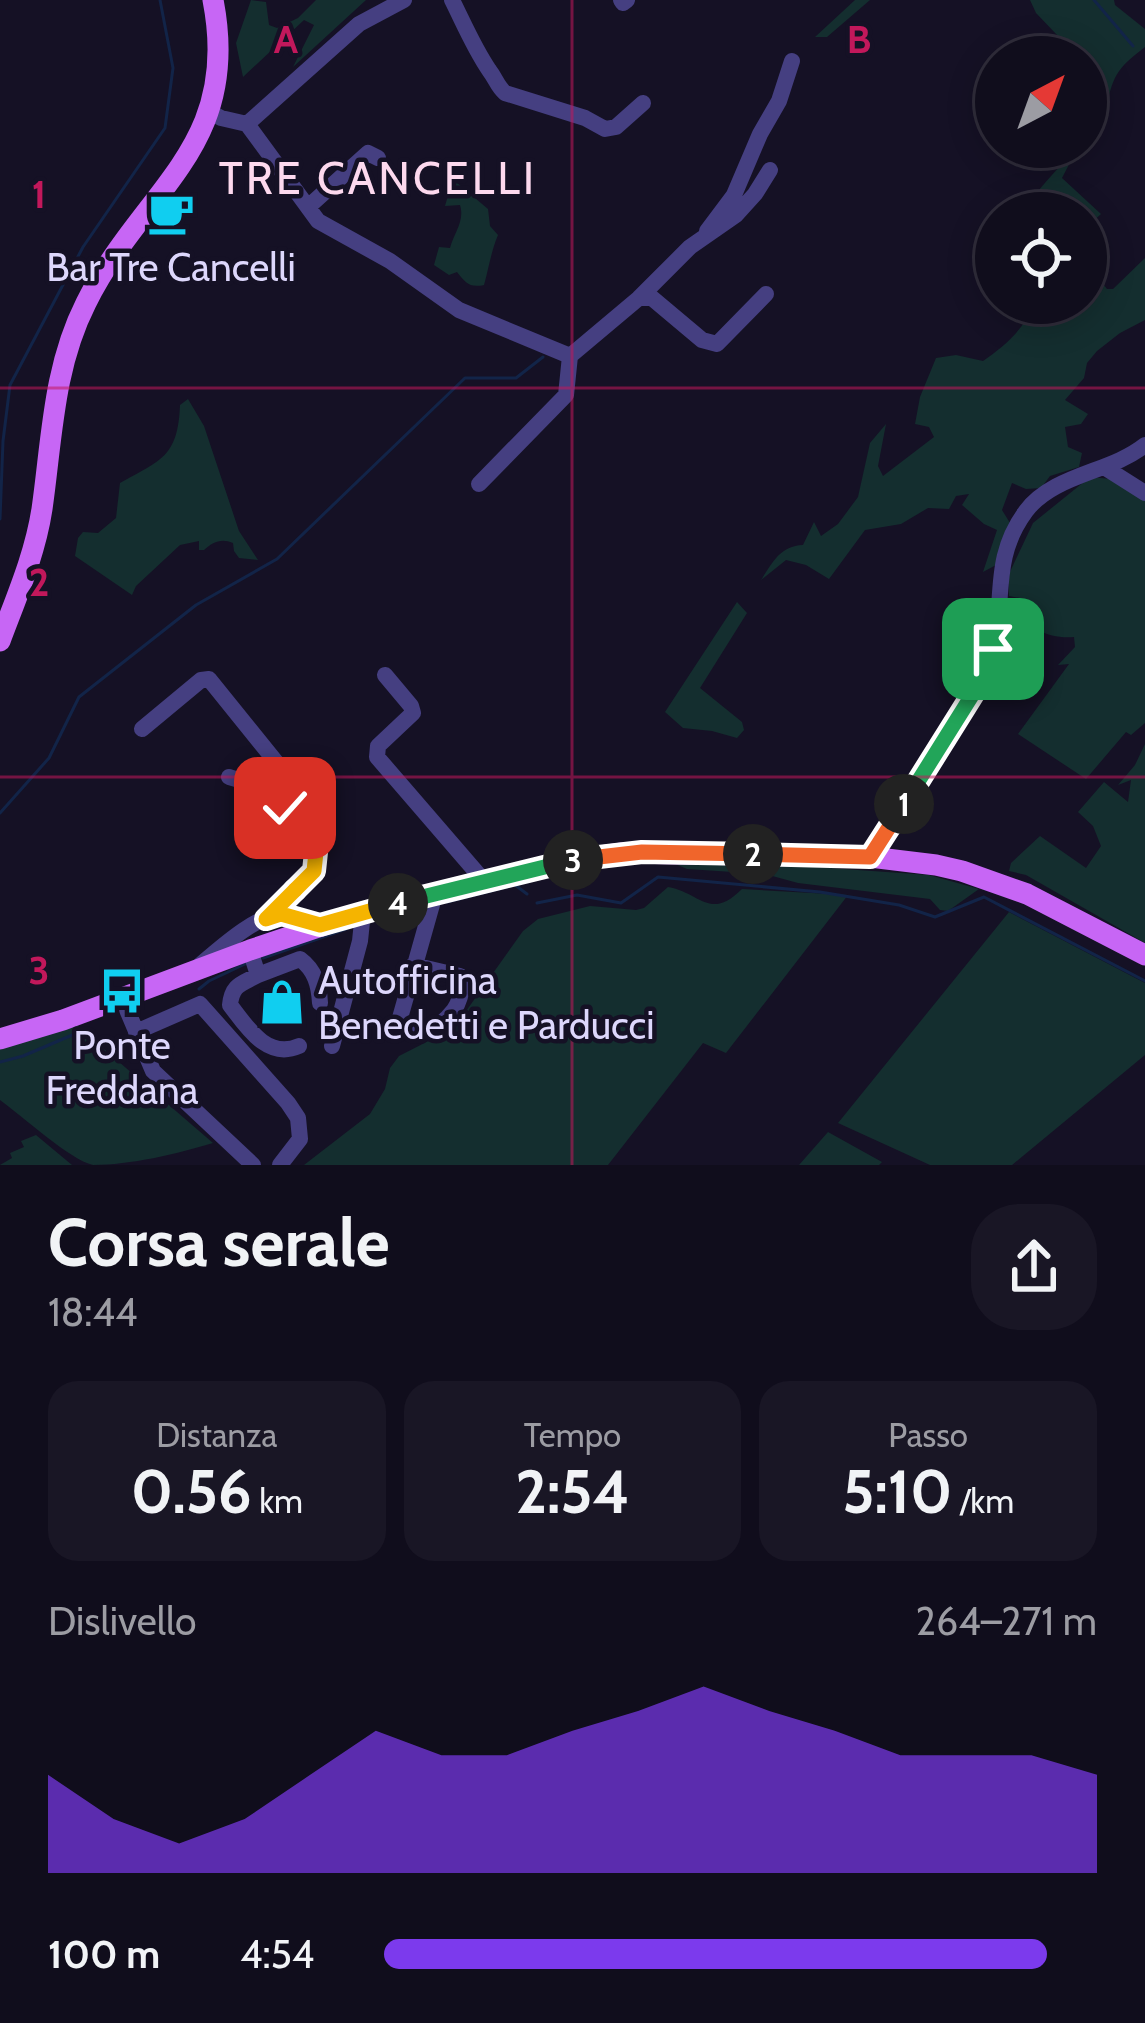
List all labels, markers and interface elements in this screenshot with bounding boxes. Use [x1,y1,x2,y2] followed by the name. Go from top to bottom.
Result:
[274,15,299,63] text: A
[847,15,871,63] text: B
[975,36,1107,168] north arrow
[975,36,1107,324] map controls
[219,151,537,205] district label: TRE CANCELLI
[32,170,46,218] text: 1
[146,188,196,238] cafe icon: Bar Tre Cancelli
[975,192,1107,324] button: locate
[46,243,296,291] place label: Bar Tre Cancelli
[29,558,49,606] text: 2
[942,598,1044,700] pin
[960,616,1026,682] icon: arrive
[234,757,336,859] pin
[874,774,934,834] pin: 1
[252,775,318,841] icon: check
[898,784,910,824] text: 1
[723,824,783,884] pin: 2
[543,830,603,890] pin: 3
[744,834,762,874] text: 2
[564,840,582,880] text: 3
[368,873,428,933] pin: 4
[388,883,408,923] text: 4
[28,946,50,994] text: 3
[318,956,655,1049] place label: Autofficina Benedetti e Parducci
[97,966,147,1016] bus stop icon: Ponte Freddana
[257,977,307,1027] shop icon: Autofficina Benedetti e Parducci
[46,1021,199,1114] place label: Ponte Freddana
[48,1202,390,1283] text: Corsa serale
[971,1204,1097,1330] button: share
[48,1288,138,1336] text: 18:44
[156,1415,277,1455] text: Distanza
[524,1415,621,1455] text: Tempo
[888,1415,968,1455] text: Passo
[131,1455,252,1528] text: 0.56
[515,1455,630,1528] text: 2:54
[842,1455,952,1528] text: 5:10
[252,1481,303,1521] text: km
[952,1481,1014,1521] text: /km
[48,1597,196,1645] text: Dislivello
[916,1597,1097,1645] text: 264–271 m
[48,1930,160,1978] text: 100 m
[240,1930,314,1978] text: 4:54

